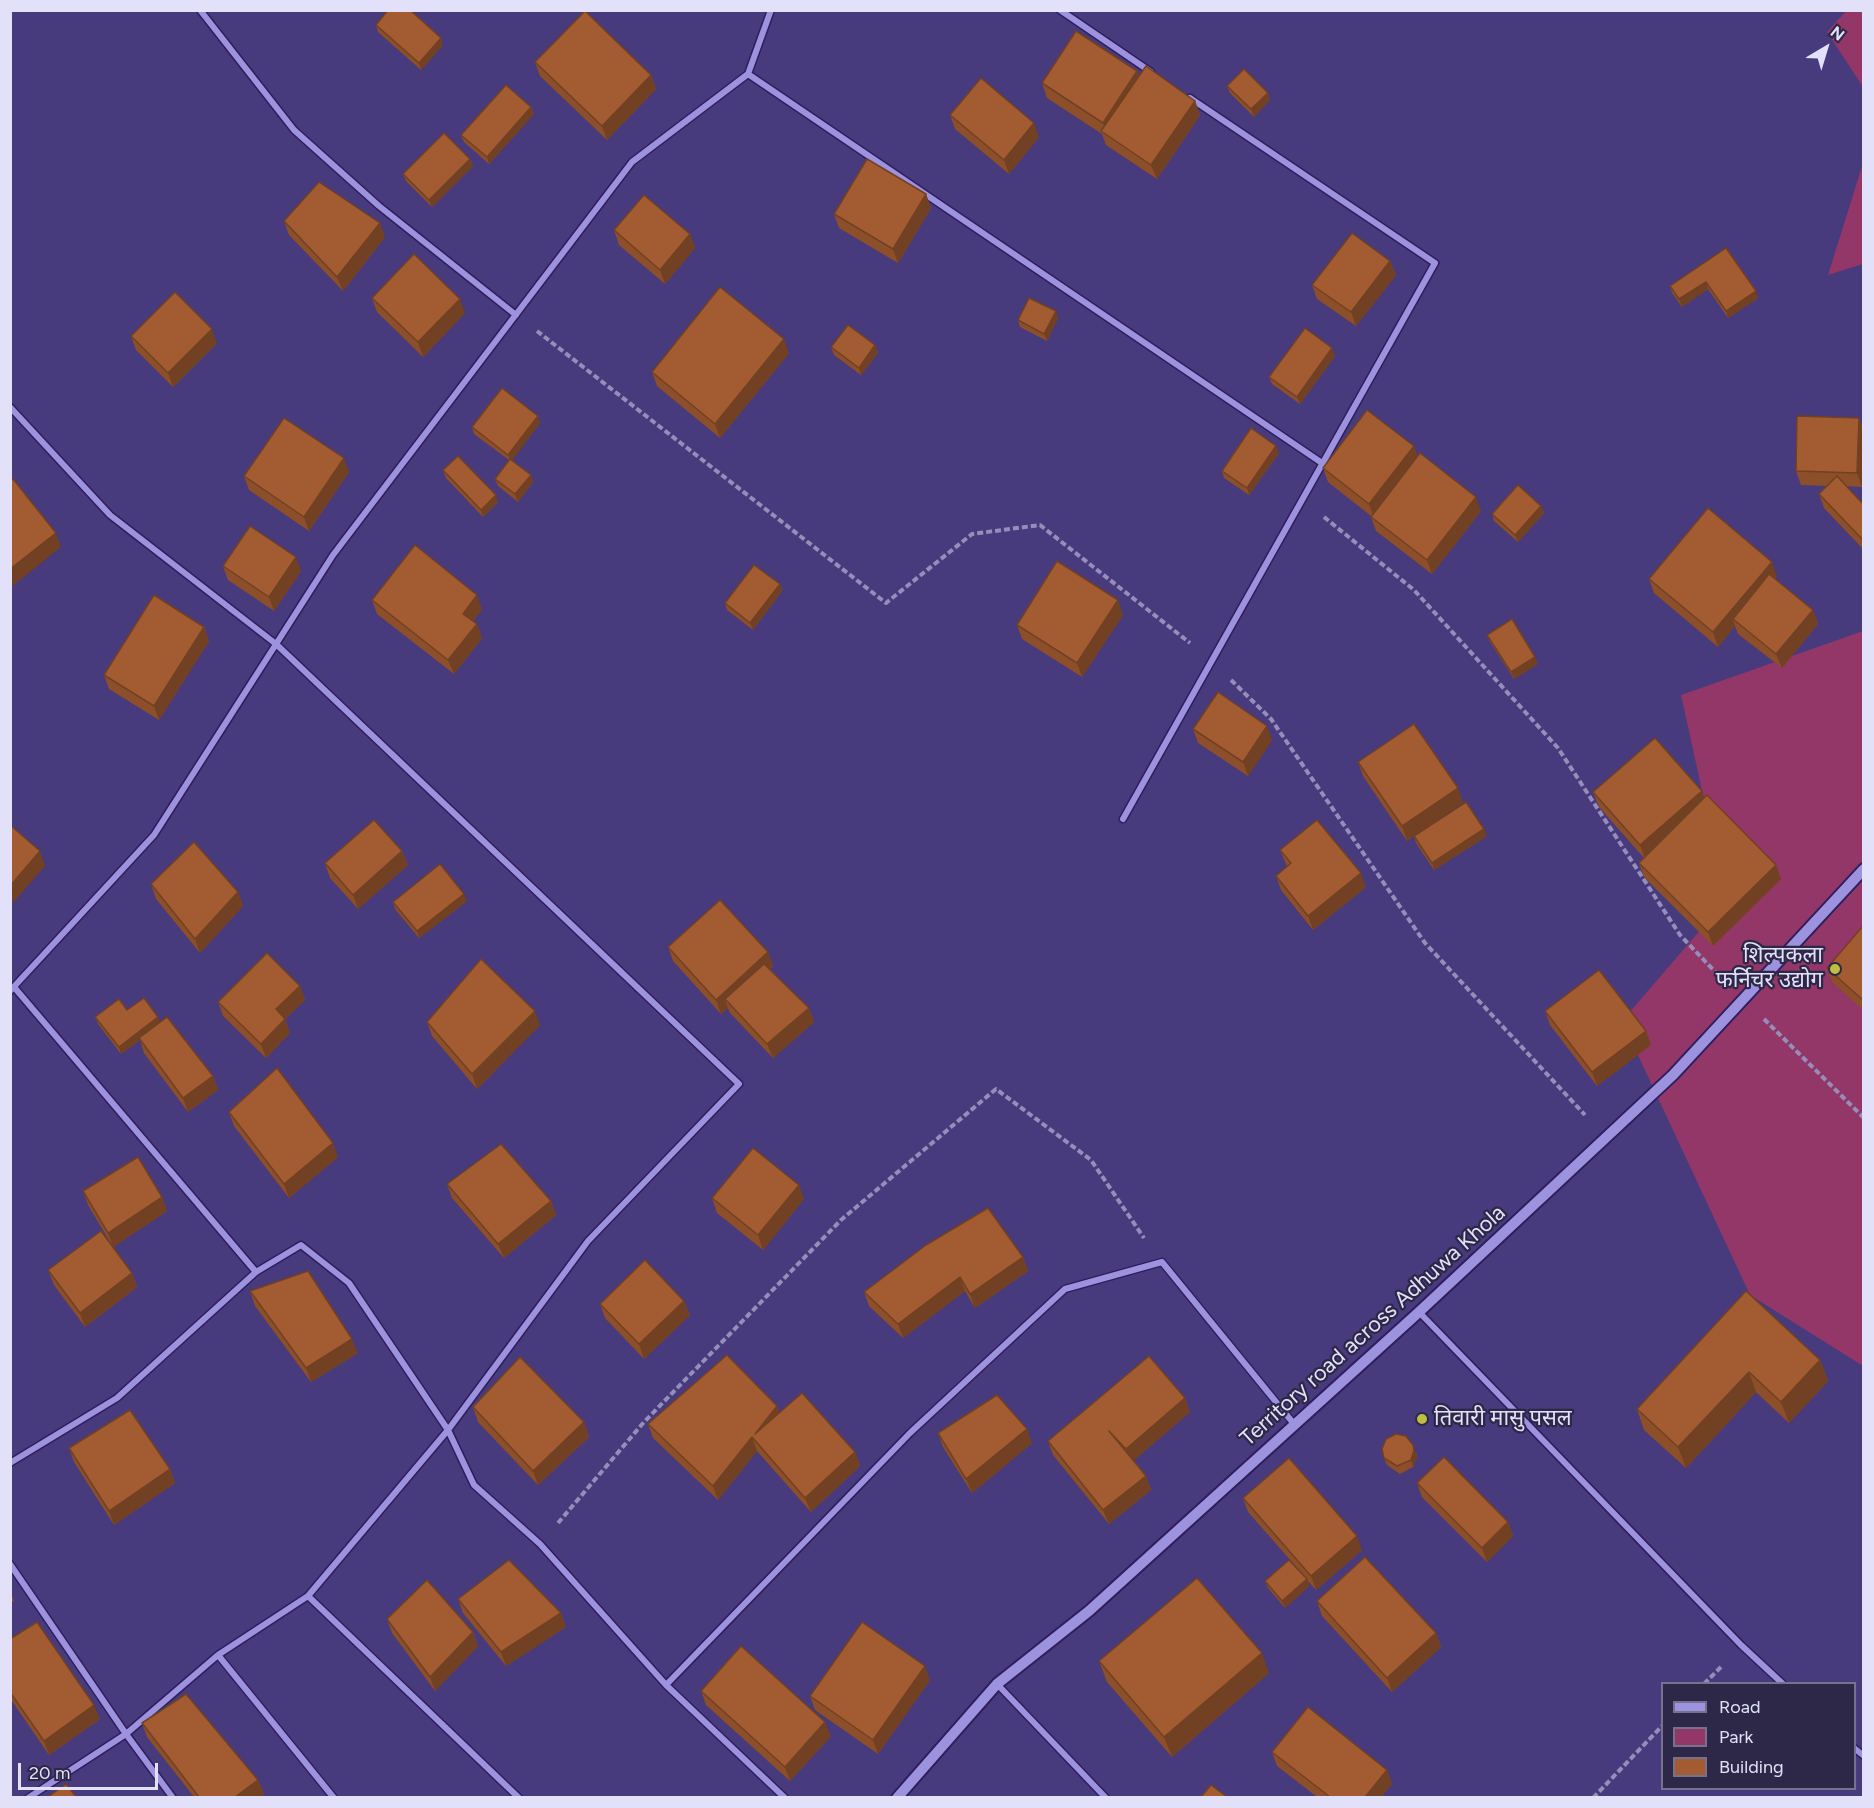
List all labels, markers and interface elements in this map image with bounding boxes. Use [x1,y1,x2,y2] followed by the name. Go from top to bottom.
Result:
[1796,18,1856,78] north arrow
[1827,22,1848,45] text: N
[1716,943,1823,994] place label: शिल्पकला फर्निचर उद्योग
[1828,962,1842,976] marker: शिल्पकला फर्निचर उद्योग
[1235,1200,1511,1452] street label: Territory road across Adhuwa Khola
[1434,1406,1572,1432] place label: तिवारी मासु पसल
[1415,1412,1429,1426] marker: तिवारी मासु पसल
[1661,1682,1856,1790] legend
[1719,1696,1760,1718] text: Road
[1719,1726,1753,1748] text: Park
[21,1751,160,1789] scale bar
[1719,1756,1784,1778] text: Building
[29,1762,70,1784] text: 20 m

